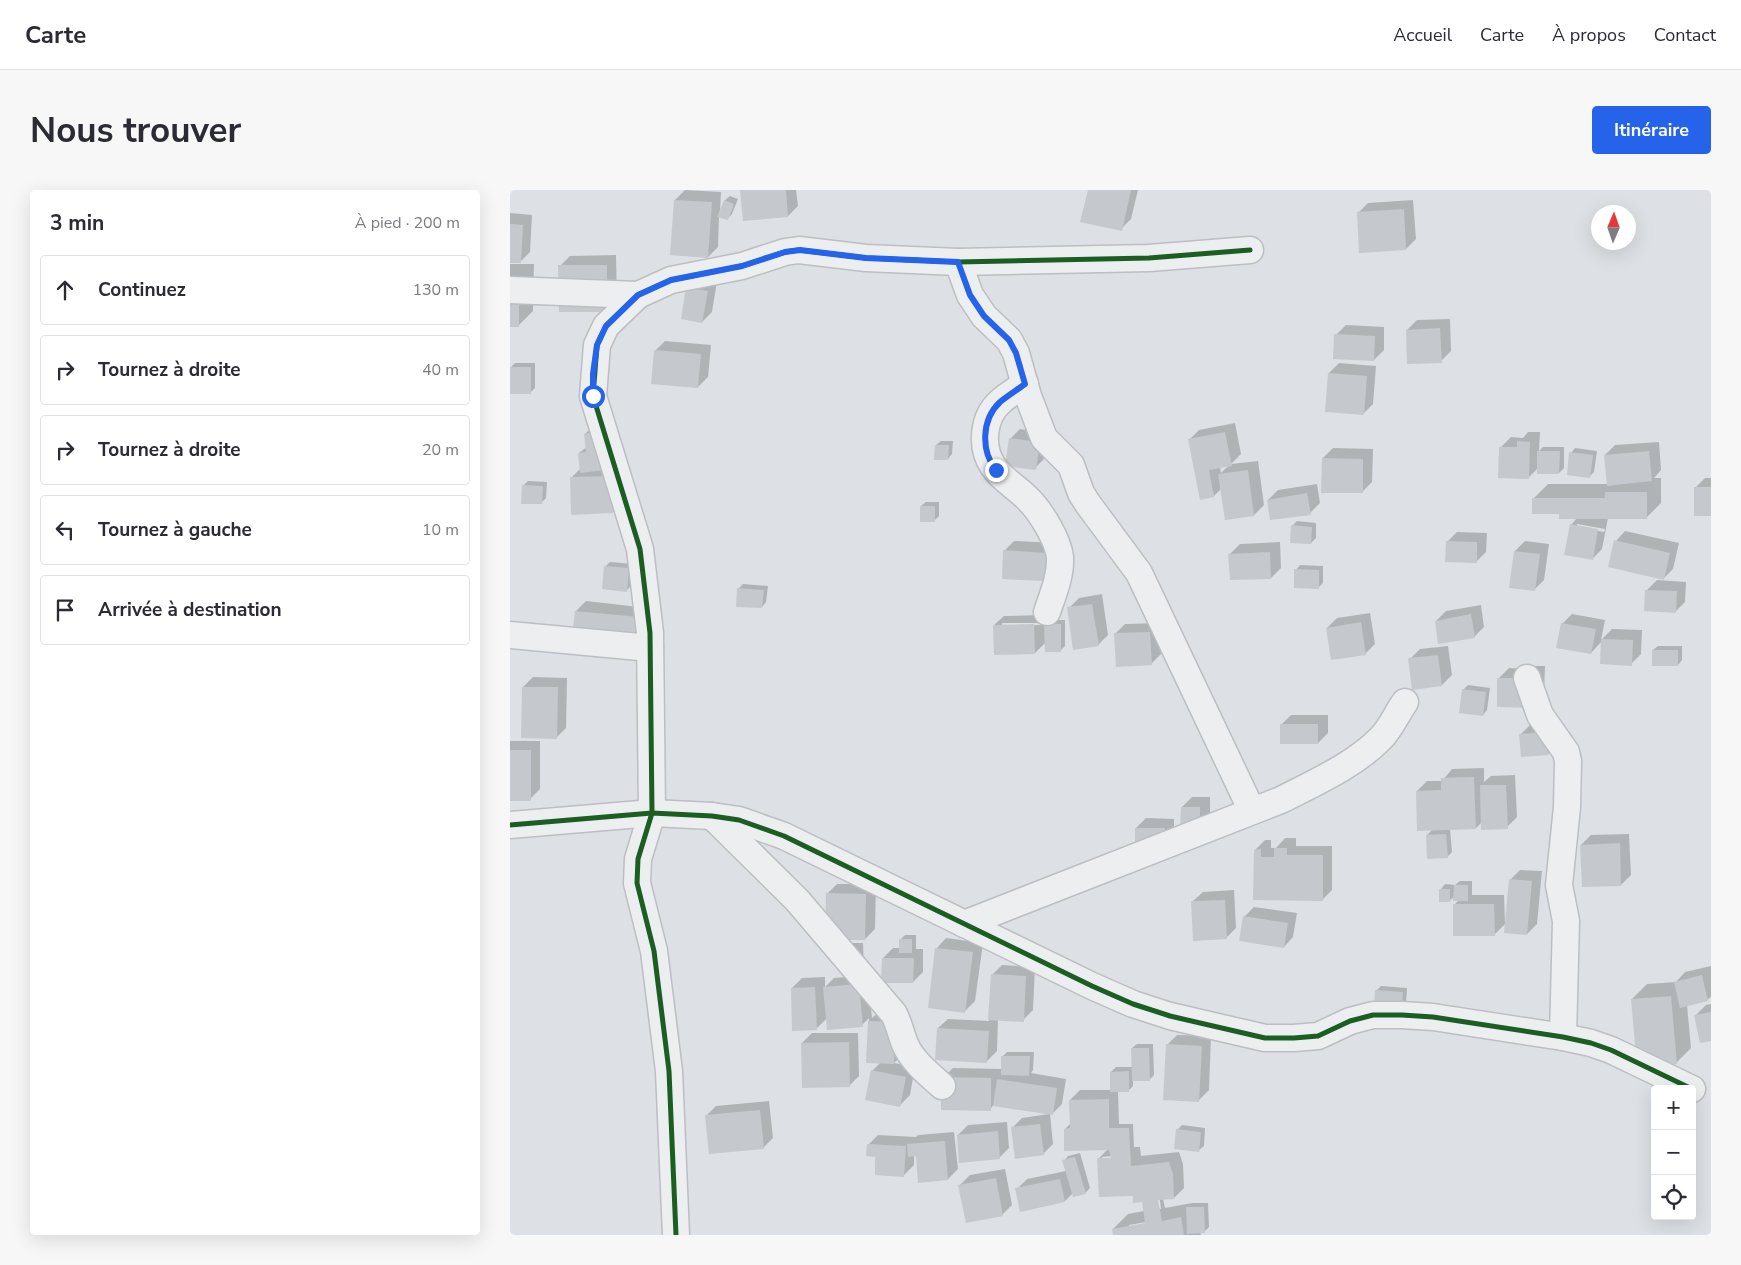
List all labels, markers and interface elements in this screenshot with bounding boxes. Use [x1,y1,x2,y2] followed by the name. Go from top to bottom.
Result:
[25,19,86,51] text: Carte
[1393,23,1452,47] text: Accueil
[1480,23,1524,47] text: Carte
[1552,23,1626,47] text: À propos
[1654,23,1716,47] text: Contact
[1592,106,1711,154] button: Itinéraire
[30,107,241,154] text: Nous trouver
[1591,205,1636,250] north arrow
[50,209,104,237] text: 3 min
[355,212,460,234] text: À pied · 200 m
[51,276,79,304] icon: ahead
[98,277,186,303] text: Continuez
[412,279,459,301] text: 130 m
[51,356,79,384] icon: right
[98,357,241,383] text: Tournez à droite
[422,359,459,381] text: 40 m
[582,385,605,408] route start
[51,436,79,464] icon: right
[98,437,241,463] text: Tournez à droite
[422,439,459,461] text: 20 m
[985,459,1008,482] route end
[51,516,79,544] icon: left
[98,517,252,543] text: Tournez à gauche
[422,519,459,541] text: 10 m
[51,596,79,624] icon: arrive
[98,597,282,623] text: Arrivée à destination
[1651,1085,1696,1220] map controls
[1651,1085,1696,1130] button: +
[1651,1130,1696,1175] button: −
[1651,1175,1696,1220] button: locate

